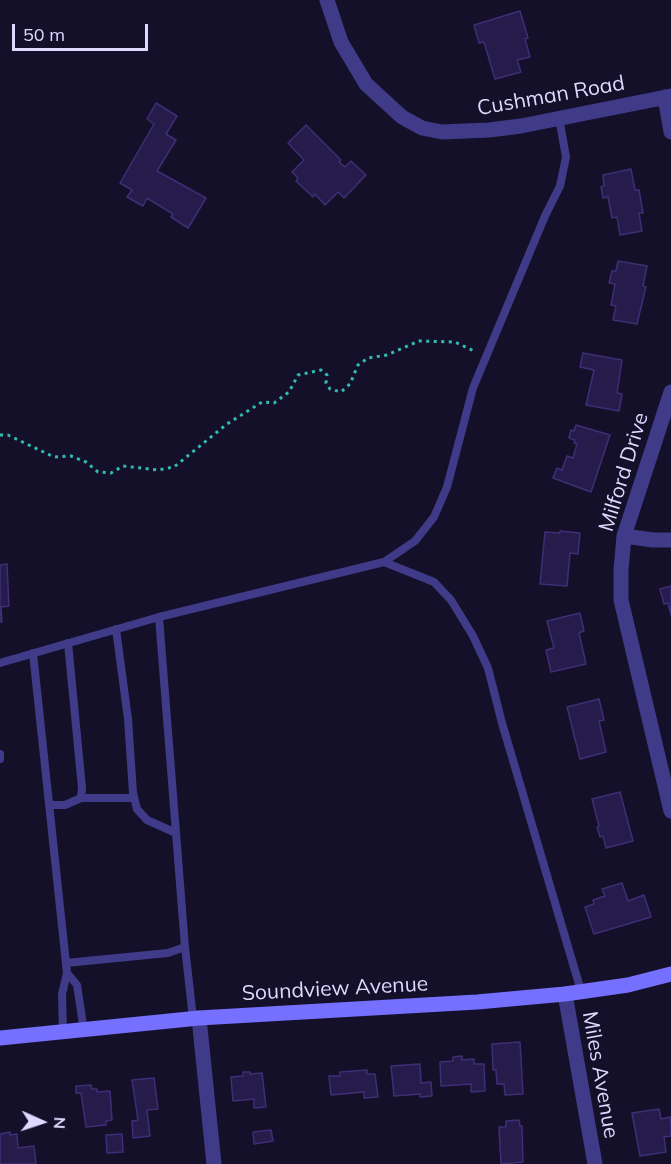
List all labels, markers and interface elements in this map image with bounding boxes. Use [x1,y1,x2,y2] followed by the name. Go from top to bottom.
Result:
[15,12,152,50] scale bar
[23,23,65,46] text: 50 m
[475,71,627,121] street label: Cushman Road
[594,409,654,535] street label: Milford Drive
[241,972,429,1006] street label: Soundview Avenue
[576,1010,624,1140] street label: Miles Avenue
[12,1092,72,1152] north arrow
[50,1116,70,1130] text: N

